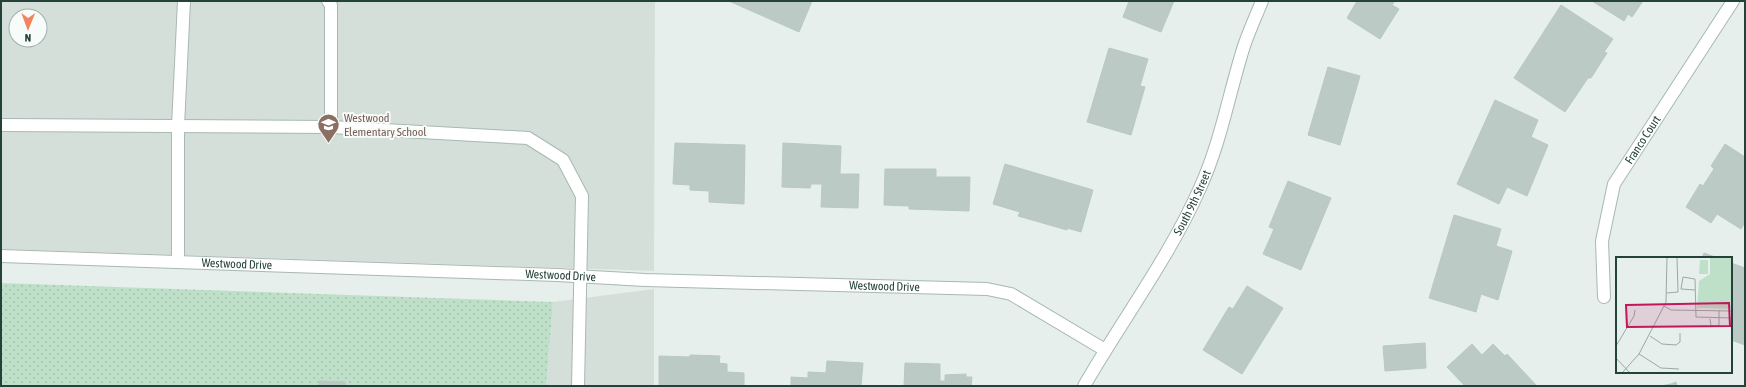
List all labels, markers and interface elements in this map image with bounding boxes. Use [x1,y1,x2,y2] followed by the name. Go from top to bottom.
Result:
[8,8,48,48] north arrow
[24,32,31,44] text: N
[344,111,427,139] place label: Westwood Elementary School
[315,112,341,145] school or university icon: Westwood Elementary School
[1622,113,1664,167] street label: Franco Court
[1171,168,1214,238] street label: South 9th Street
[201,256,272,272] street label: Westwood Drive
[1616,257,1732,373] inset map
[525,267,596,284] street label: Westwood Drive
[849,278,920,294] street label: Westwood Drive

